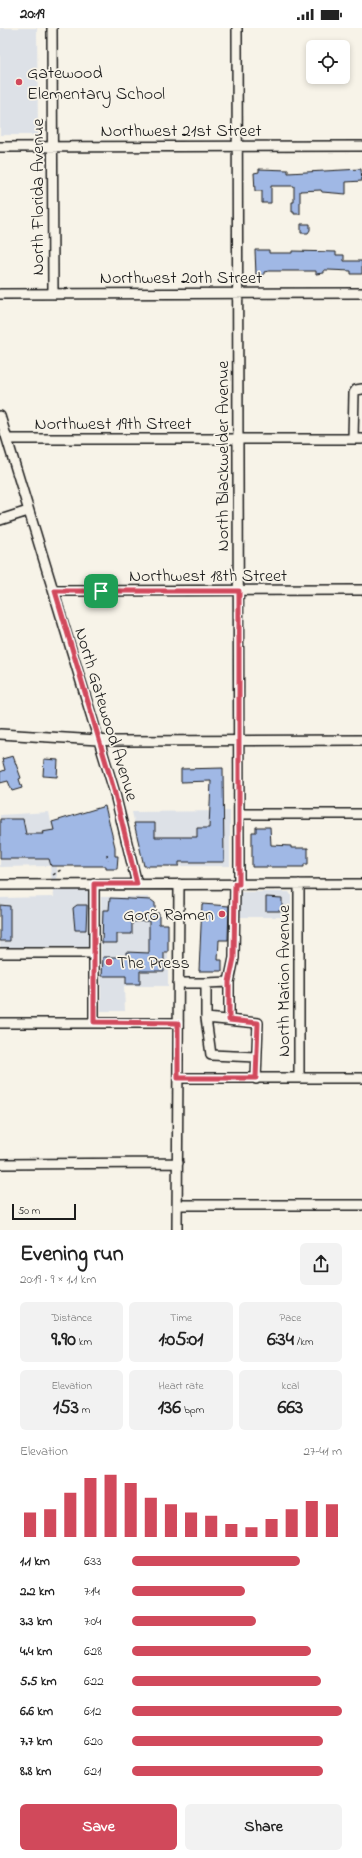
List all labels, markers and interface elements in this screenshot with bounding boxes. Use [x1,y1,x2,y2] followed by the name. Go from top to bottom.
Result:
[20,3,45,25] text: 20:19
[306,40,350,84] map controls
[306,40,350,84] button: locate
[27,61,165,108] place label: Gatewood Elementary School
[14,77,24,87] marker: Gatewood Elementary School
[26,117,52,276] street label: North Florida Avenue
[100,119,262,145] street label: Northwest 21st Street
[100,266,262,292] street label: Northwest 20th Street
[211,360,237,551] street label: North Blackwelder Avenue
[35,412,191,438] street label: Northwest 19th Street
[129,564,287,590] street label: Northwest 18th Street
[84,574,118,608] pin
[90,580,112,602] icon: arrive
[66,625,144,805] street label: North Gatewood Avenue
[123,903,214,929] place label: Gorõ Ramen
[272,904,298,1057] street label: North Marion Avenue
[217,909,227,919] marker: Gorõ Ramen
[117,951,190,977] place label: The Press
[104,957,114,967] marker: The Press
[12,1202,76,1221] scale bar
[18,1203,40,1219] text: 50 m
[20,1239,124,1271] text: Evening run
[300,1243,342,1285] button: share
[20,1270,96,1289] text: 20:19 · 9 × 1.1 km
[51,1310,92,1326] text: Distance
[170,1310,192,1326] text: Time
[280,1310,301,1326] text: Pace
[51,1326,76,1355] text: 9.90
[159,1326,203,1355] text: 1:05:01
[267,1326,294,1355] text: 6:34
[76,1334,92,1350] text: km
[294,1334,314,1350] text: /km
[51,1378,92,1394] text: Elevation
[158,1378,204,1394] text: Heart rate
[282,1378,299,1394] text: kcal
[53,1394,79,1423] text: 153
[158,1394,181,1423] text: 136
[277,1394,303,1423] text: 663
[79,1402,90,1418] text: m
[181,1402,204,1418] text: bpm
[20,1442,68,1461] text: Elevation
[304,1442,342,1461] text: 27–41 m
[20,1552,50,1571] text: 1.1 km
[84,1552,102,1571] text: 6:33
[20,1582,55,1601] text: 2.2 km
[84,1582,100,1601] text: 7:14
[20,1612,52,1631] text: 3.3 km
[84,1612,101,1631] text: 7:04
[20,1642,52,1661] text: 4.4 km
[84,1642,102,1661] text: 6:28
[20,1672,57,1691] text: 5.5 km
[84,1672,104,1691] text: 6:22
[20,1702,53,1721] text: 6.6 km
[84,1702,101,1721] text: 6:12
[20,1732,52,1751] text: 7.7 km
[84,1732,103,1751] text: 6:20
[20,1762,51,1781] text: 8.8 km
[84,1762,101,1781] text: 6:21
[20,1804,177,1850] button: Save
[185,1804,342,1850] button: Share

